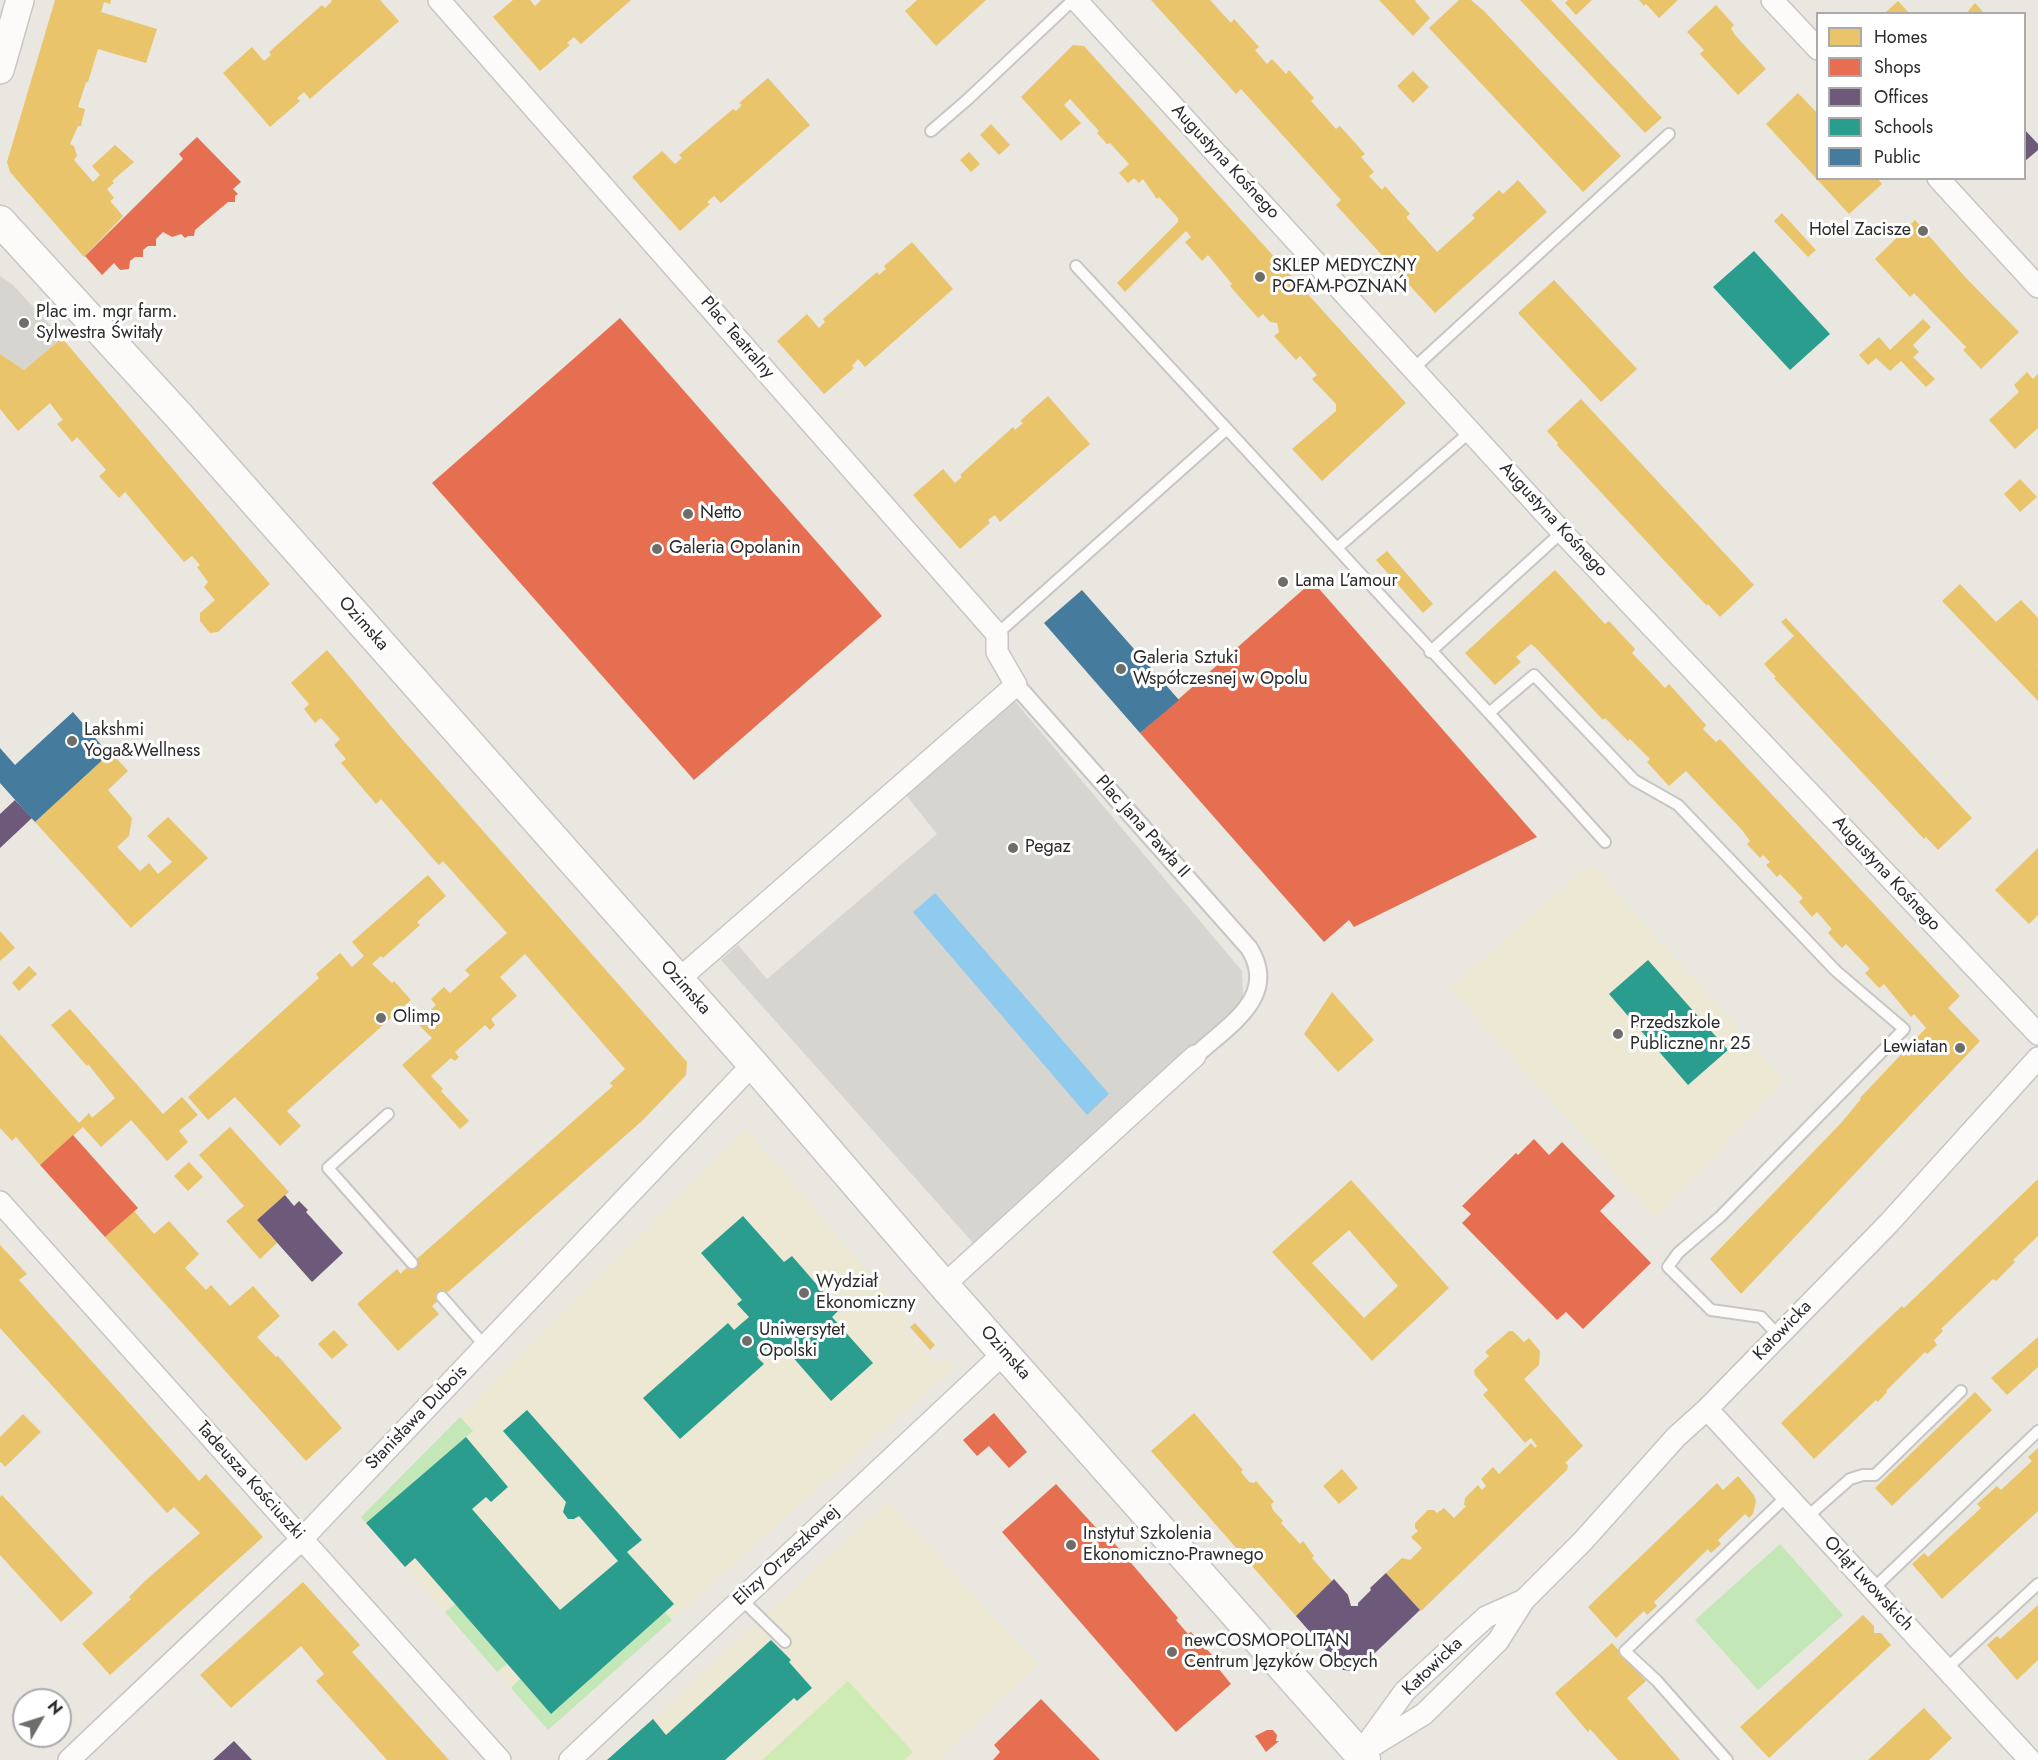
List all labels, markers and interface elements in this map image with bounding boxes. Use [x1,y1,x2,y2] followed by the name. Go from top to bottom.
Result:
[1816,12,2026,180] legend
[1874,24,1927,50] text: Homes
[1874,54,1921,80] text: Shops
[1874,84,1928,110] text: Offices
[1166,100,1284,224] street label: Augustyna Kośnego
[1874,114,1933,140] text: Schools
[1874,144,1921,170] text: Public
[1809,220,1911,242] place label: Hotel Zacisze
[1916,224,1930,238] marker: Hotel Zacisze
[1272,256,1417,298] place label: SKLEP MEDYCZNY POFAM-POZNAŃ
[1253,270,1267,284] marker: SKLEP MEDYCZNY POFAM-POZNAŃ
[695,293,779,383] street label: Plac Teatralny
[36,302,177,344] place label: Plac im. mgr farm. Sylwestra Świtały
[17,316,31,330] marker: Plac im. mgr farm. Sylwestra Świtały
[1494,458,1612,582] street label: Augustyna Kośnego
[700,503,742,525] place label: Netto
[681,507,695,521] marker: Netto
[669,538,801,560] place label: Galeria Opolanin
[650,542,664,556] marker: Galeria Opolanin
[1295,571,1398,593] place label: Lama L’amour
[1276,575,1290,589] marker: Lama L’amour
[333,593,393,655] street label: Ozimska
[1133,648,1308,690] place label: Galeria Sztuki Współczesnej w Opolu
[1114,662,1128,676] marker: Galeria Sztuki Współczesnej w Opolu
[84,720,200,762] place label: Lakshmi Yoga&Wellness
[65,734,79,748] marker: Lakshmi Yoga&Wellness
[1090,771,1194,883] street label: Plac Jana Pawła II
[1827,812,1945,936] street label: Augustyna Kośnego
[1025,837,1071,859] place label: Pegaz
[1006,841,1020,855] marker: Pegaz
[655,957,715,1019] street label: Ozimska
[393,1007,440,1029] place label: Olimp
[374,1011,388,1025] marker: Olimp
[1630,1013,1750,1056] place label: Przedszkole Publiczne nr 25
[1611,1027,1625,1041] marker: Przedszkole Publiczne nr 25
[1883,1037,1948,1059] place label: Lewiatan
[1953,1041,1967,1055] marker: Lewiatan
[816,1272,916,1314] place label: Wydział Ekonomiczny
[797,1286,811,1300] marker: Wydział Ekonomiczny
[1749,1297,1817,1365] street label: Katowicka
[759,1320,845,1362] place label: Uniwersytet Opolski
[975,1322,1035,1384] street label: Ozimska
[740,1334,754,1348] marker: Uniwersytet Opolski
[362,1361,472,1475] street label: Stanisława Dubois
[191,1418,309,1544] street label: Tadeusza Kościuszki
[729,1501,845,1611] street label: Elizy Orzeszkowej
[1083,1524,1264,1567] place label: Instytut Szkolenia Ekonomiczno-Prawnego
[1819,1532,1917,1636] street label: Orląt Lwowskich
[1064,1538,1078,1552] marker: Instytut Szkolenia Ekonomiczno-Prawnego
[1184,1631,1378,1674] place label: newCOSMOPOLITAN Centrum Języków Obcych
[1399,1633,1467,1701] street label: Katowicka
[1165,1645,1179,1659] marker: newCOSMOPOLITAN Centrum Języków Obcych
[12,1688,72,1748] north arrow
[42,1695,68,1720] text: N

